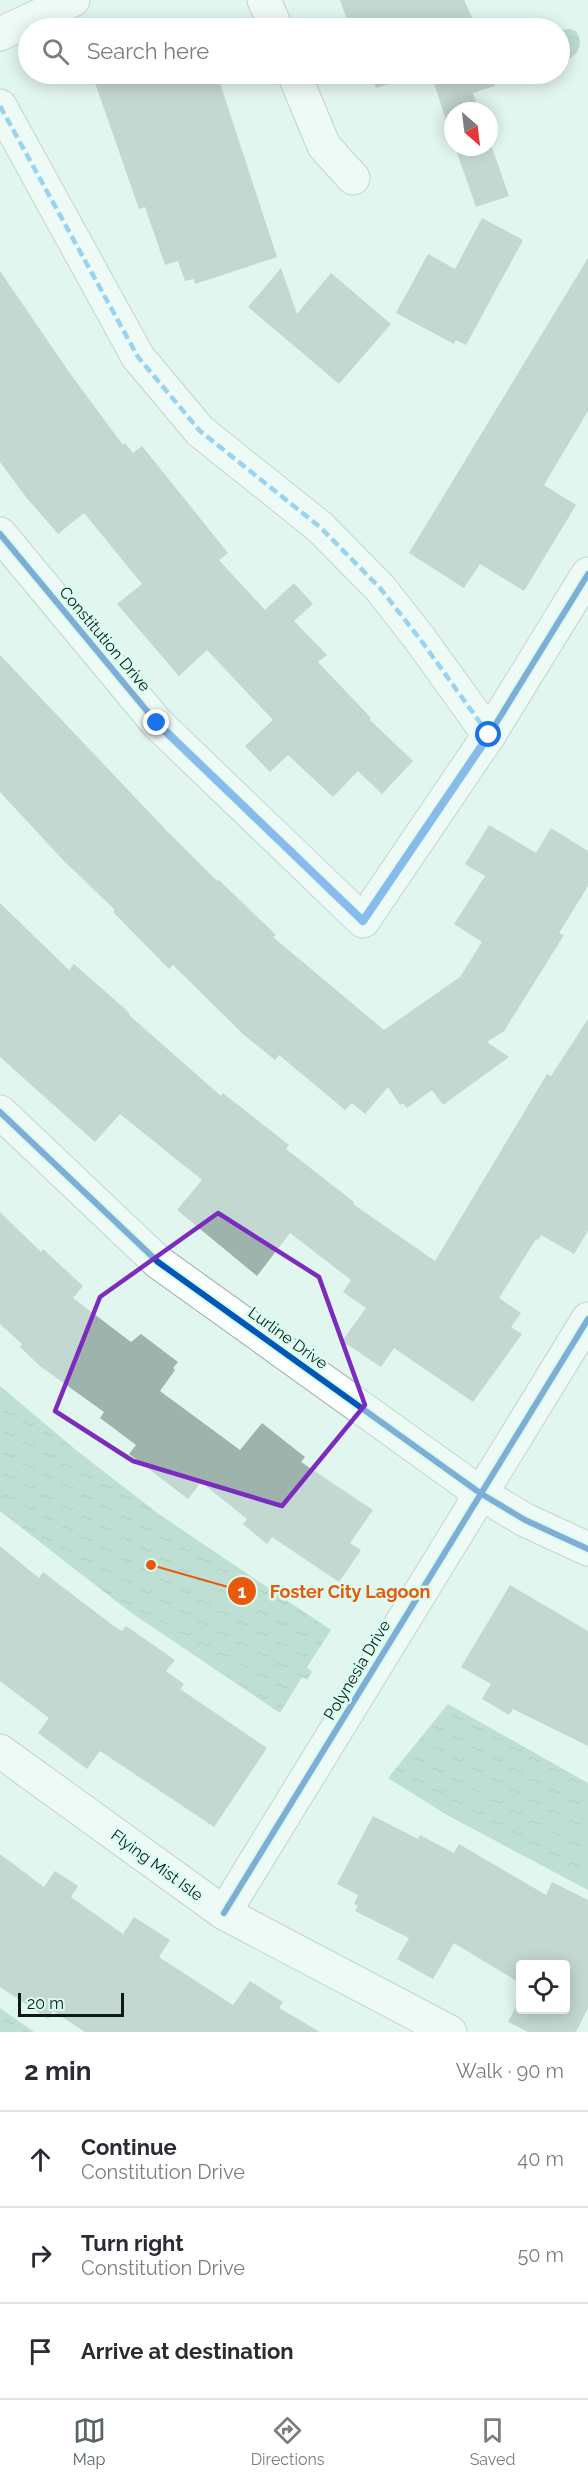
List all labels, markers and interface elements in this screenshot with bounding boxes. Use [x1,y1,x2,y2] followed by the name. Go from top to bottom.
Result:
[18,18,570,84] search box
[39,35,72,68] icon: search
[87,38,209,64] text: Search here
[444,102,498,156] north arrow
[56,583,154,695] street label: Constitution Drive
[143,709,169,735] route end
[475,721,501,747] route start
[245,1303,331,1373] street label: Lurline Drive
[227,1573,442,1609] callout: Foster City Lagoon
[238,1581,247,1602] text: 1
[270,1581,430,1602] text: Foster City Lagoon
[320,1617,394,1723] street label: Polynesia Drive
[107,1825,207,1905] street label: Flying Mist Isle
[516,1960,570,2014] map controls
[516,1960,570,2014] button: locate
[18,1990,124,2018] scale bar
[27,1994,64,2013] text: 20 m
[24,2056,91,2086] text: 2 min
[456,2059,564,2083] text: Walk · 90 m
[81,2134,177,2160] text: Continue
[24,2143,57,2176] icon: ahead
[517,2147,564,2171] text: 40 m
[81,2160,245,2184] text: Constitution Drive
[81,2230,184,2256] text: Turn right
[24,2239,57,2272] icon: right
[517,2243,564,2267] text: 50 m
[81,2256,245,2280] text: Constitution Drive
[24,2335,57,2368] icon: arrive
[81,2338,294,2364] text: Arrive at destination
[73,2414,106,2469] tab: Map
[251,2414,325,2469] tab: Directions
[470,2414,515,2469] tab: Saved

